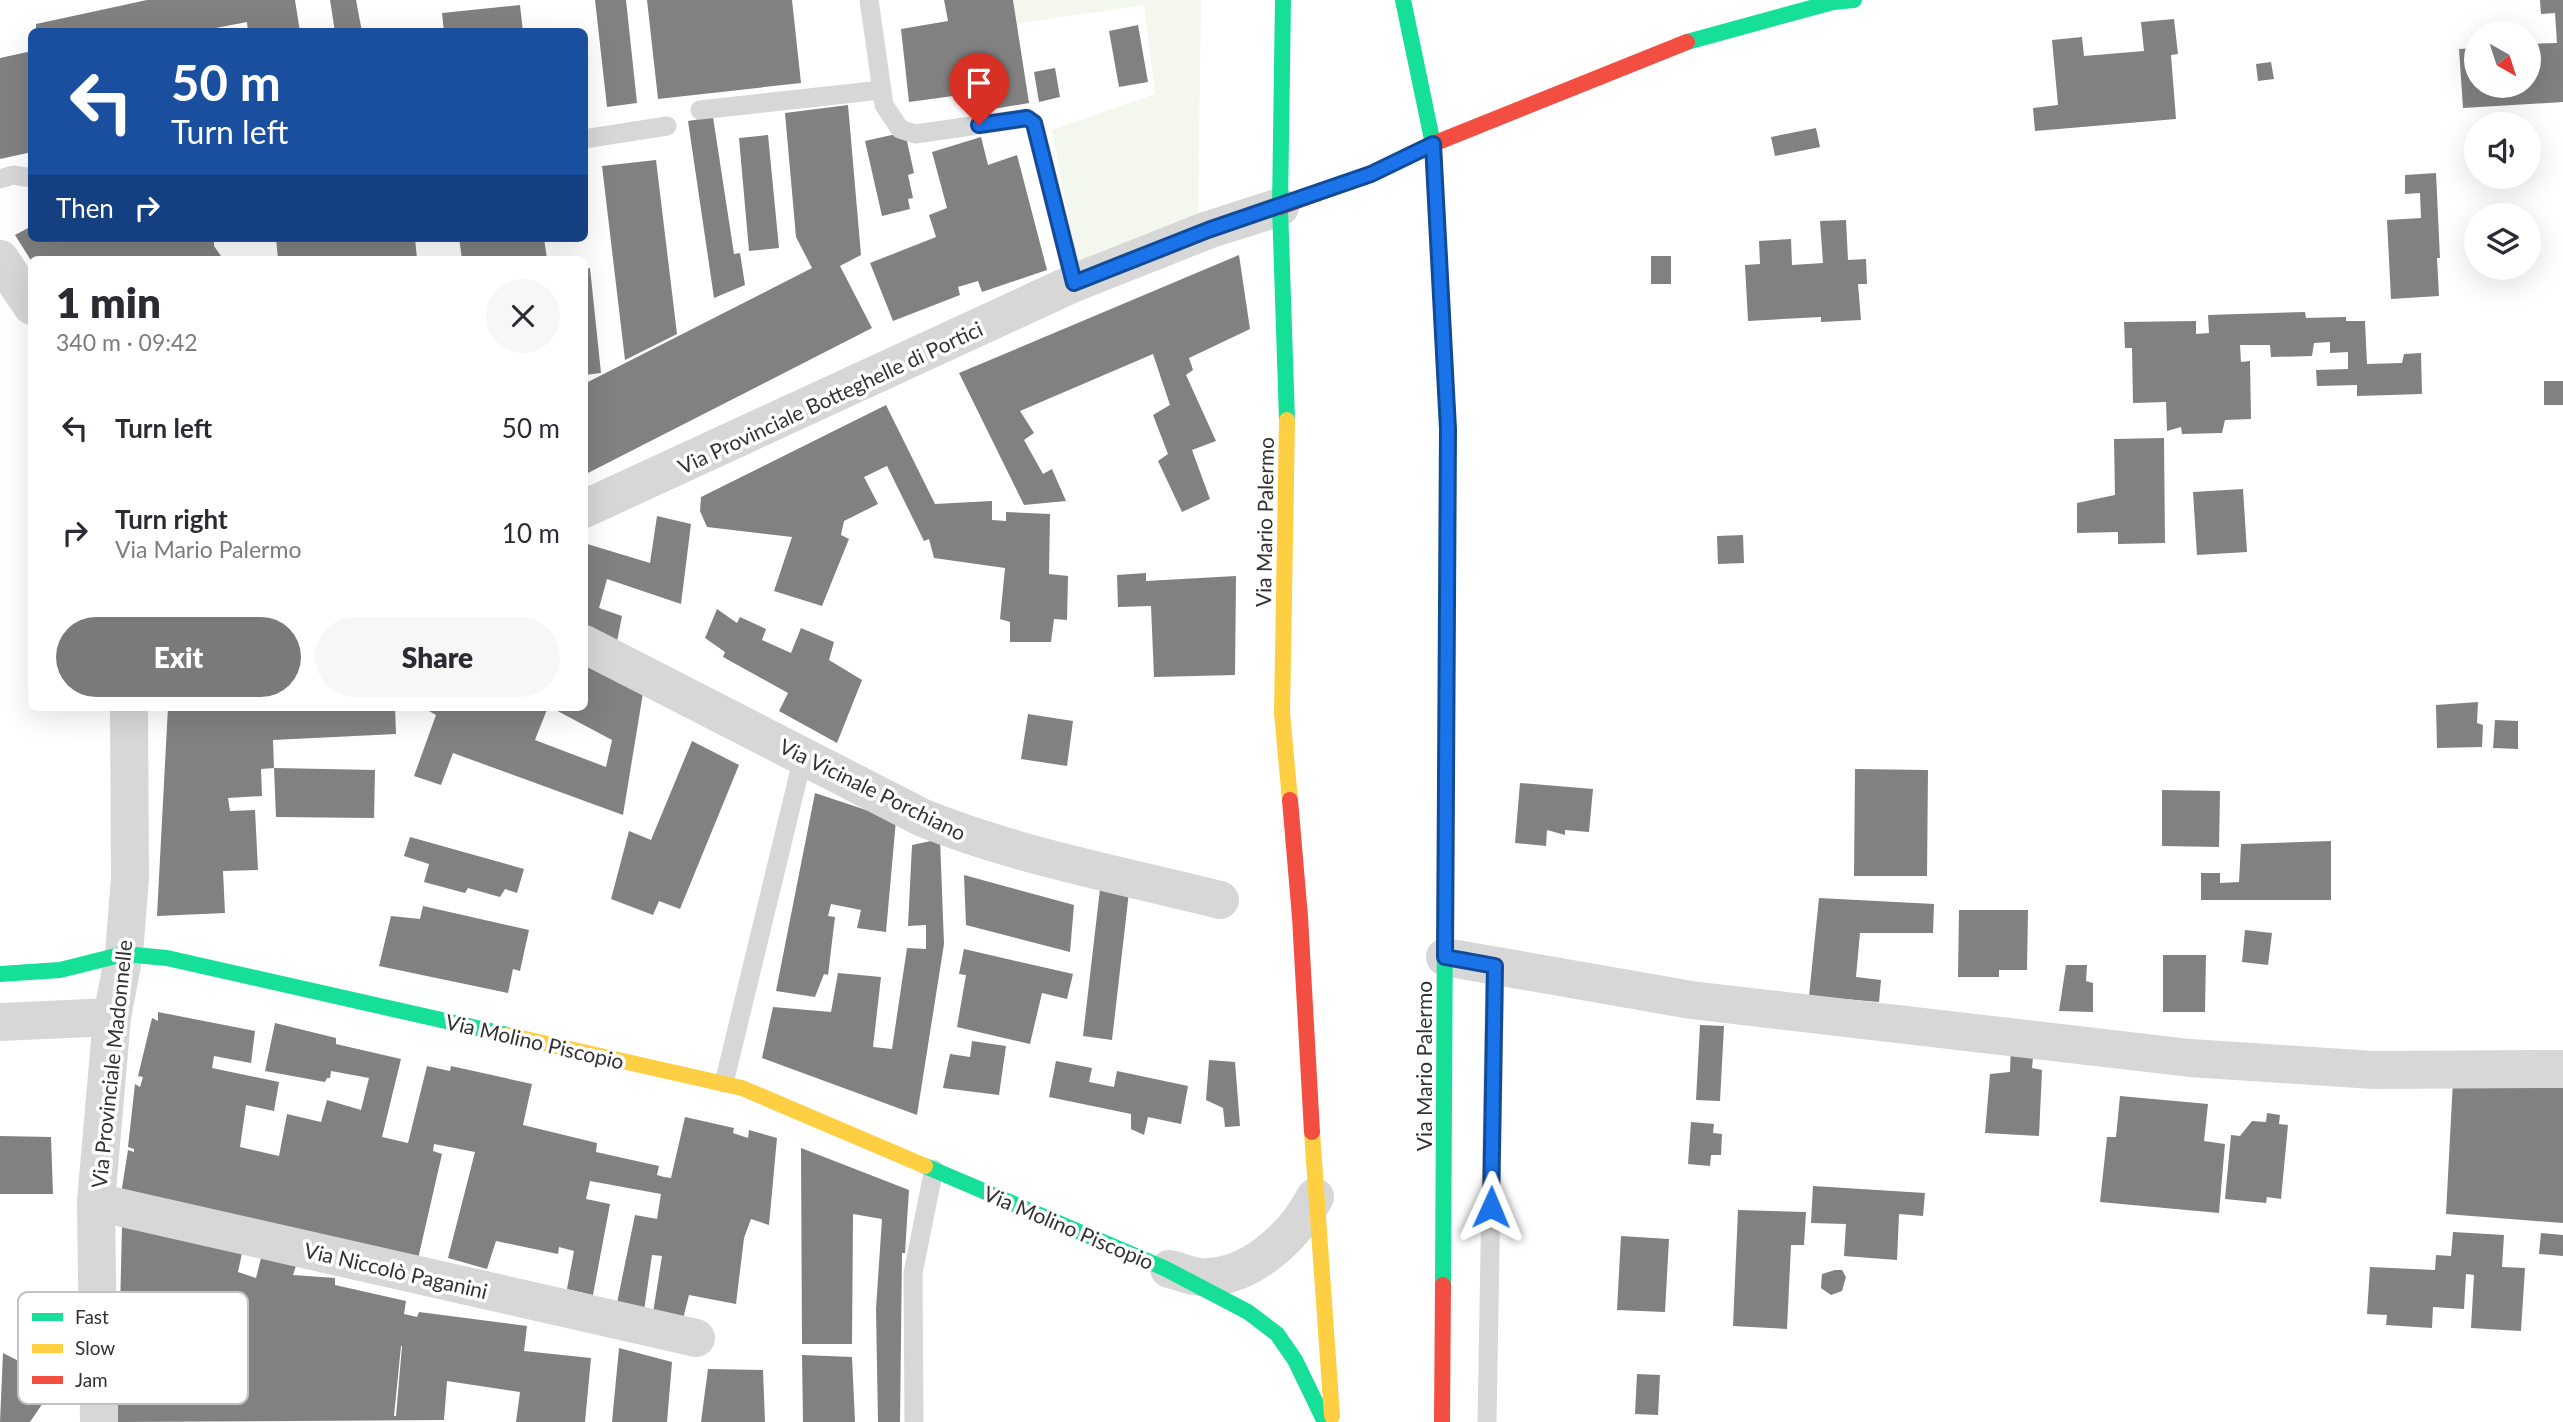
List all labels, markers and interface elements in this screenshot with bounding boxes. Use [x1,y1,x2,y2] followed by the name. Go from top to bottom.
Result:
[2464,21,2541,98] north arrow
[2464,21,2541,280] map controls
[171,53,281,111] text: 50 m
[949,53,1009,125] pin
[56,56,147,147] icon: left
[960,64,998,102] icon: arrive
[171,112,288,151] text: Turn left
[2464,112,2541,189] button: sound
[128,189,166,227] icon: right
[56,192,114,224] text: Then
[2464,203,2541,280] button: layers
[56,277,161,327] text: 1 min
[486,279,560,353] button: close
[674,315,986,479] street label: Via Provinciale Botteghelle di Portici
[56,328,198,356] text: 340 m · 09:42
[56,409,94,447] icon: left
[115,412,212,444] text: Turn left
[502,412,560,444] text: 50 m
[1250,437,1278,607] street label: Via Mario Palermo
[115,503,228,535] text: Turn right
[56,514,94,552] icon: right
[502,517,560,549] text: 10 m
[115,535,301,563] text: Via Mario Palermo
[56,617,301,697] button: Exit
[315,617,560,697] button: Share
[776,733,970,845] street label: Via Vicinale Porchiano
[86,939,136,1189] street label: Via Provinciale Madonnelle
[1411,981,1436,1151] street label: Via Mario Palermo
[443,1008,627,1074] street label: Via Molino Piscopio
[1454,1170,1528,1244] position arrow
[980,1180,1158,1274] street label: Via Molino Piscopio
[302,1237,490,1303] street label: Via Niccolò Paganini
[18,1292,248,1404] legend
[75,1305,109,1328] text: Fast
[75,1336,115,1359] text: Slow
[75,1368,108,1391] text: Jam

